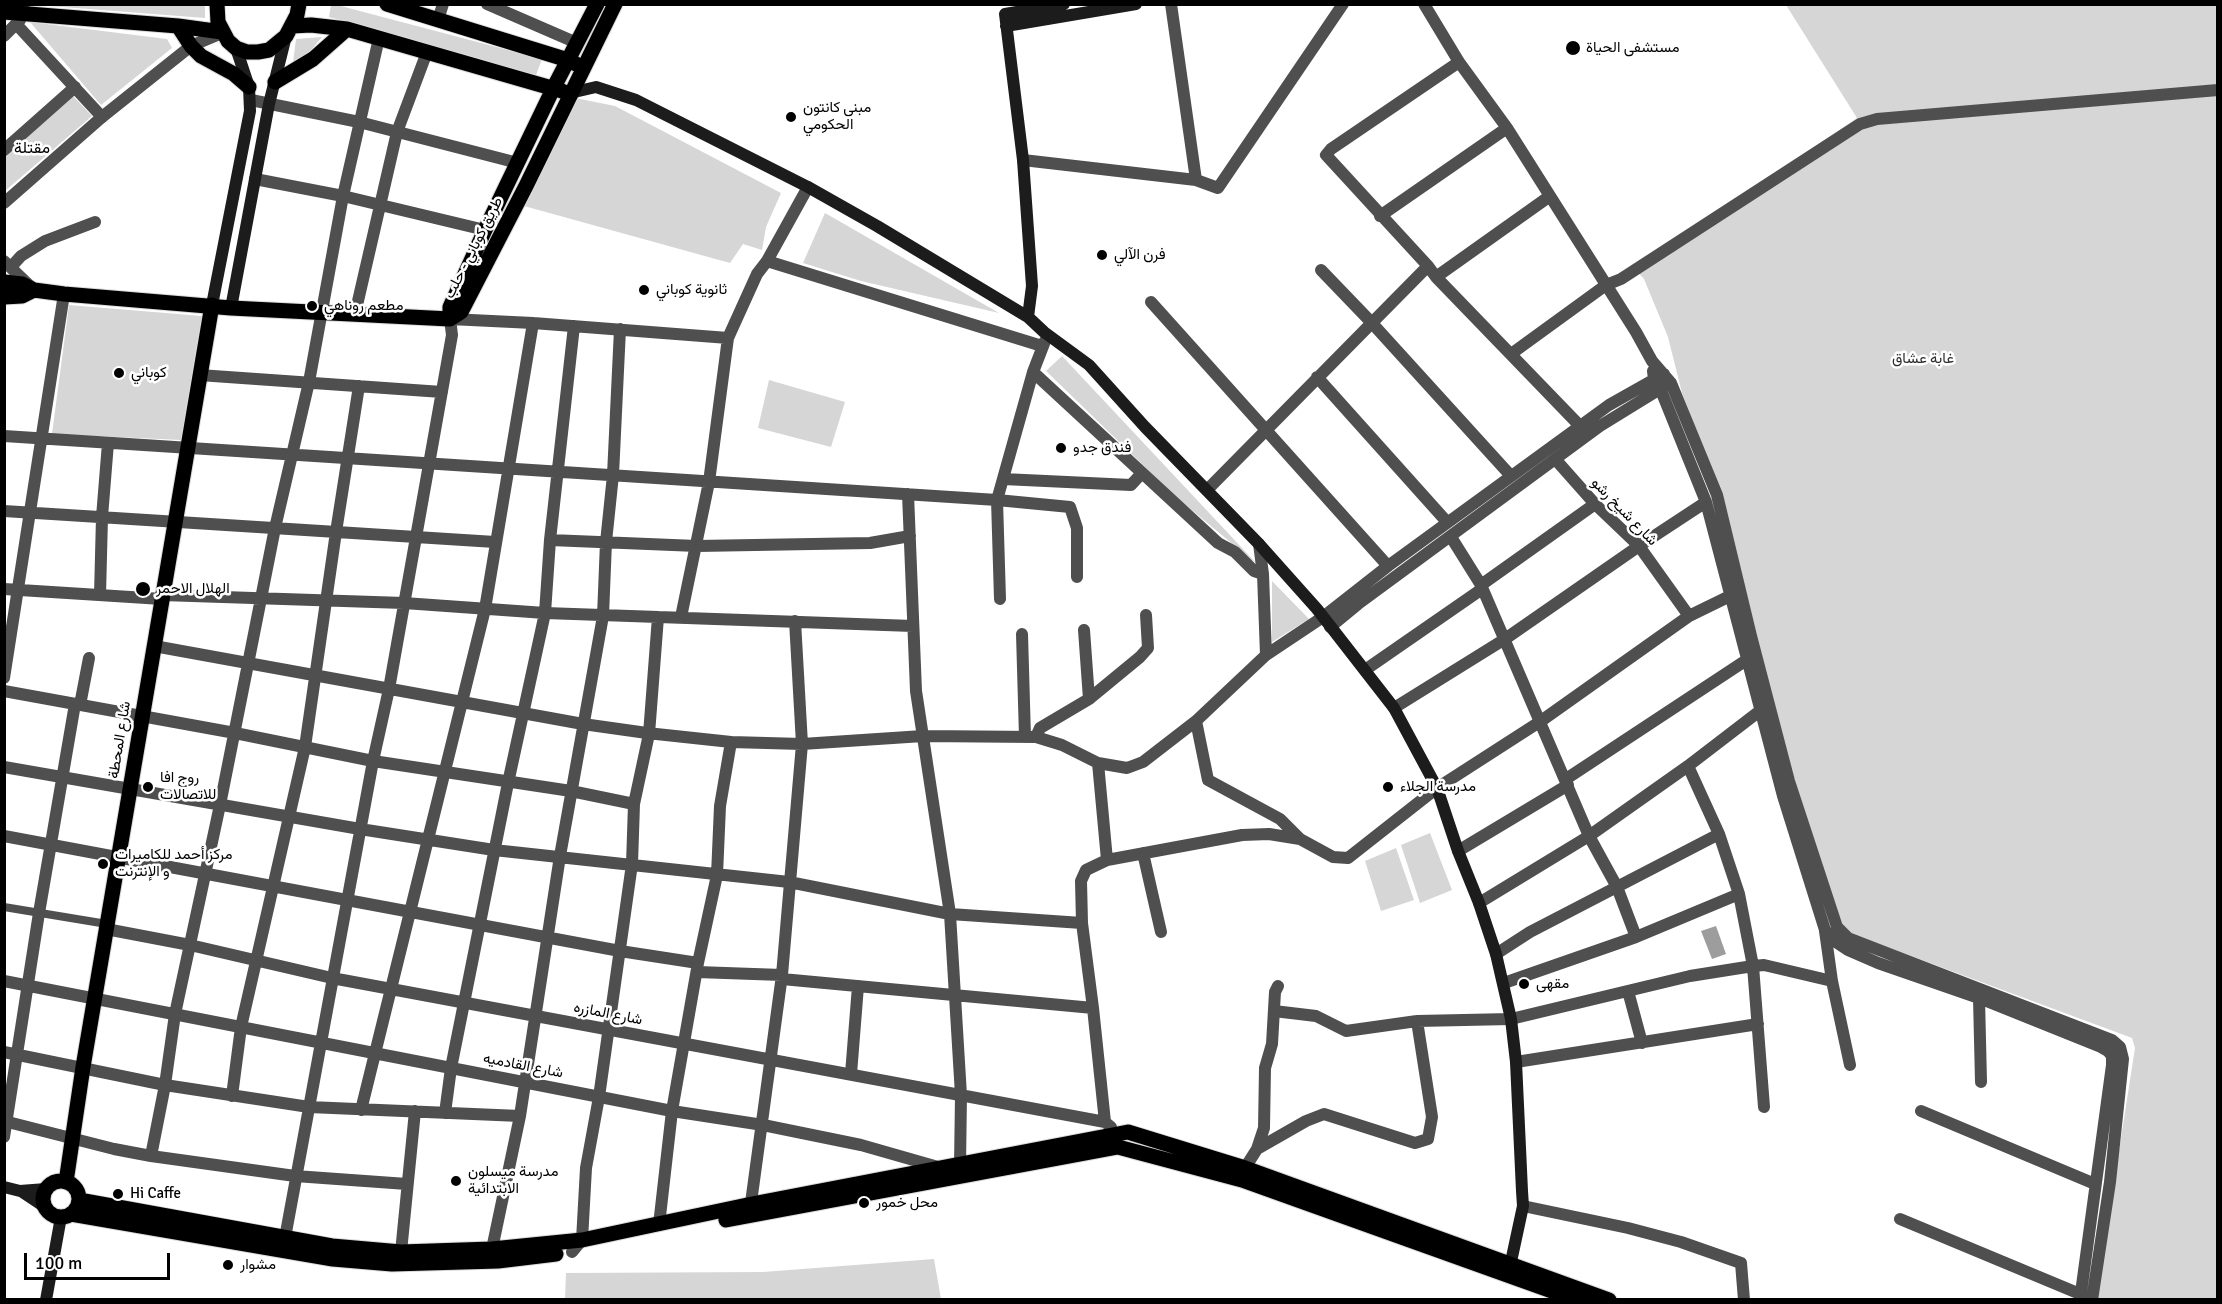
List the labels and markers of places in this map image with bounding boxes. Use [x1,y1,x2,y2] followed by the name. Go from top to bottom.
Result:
[1564,39,1582,57] marker: مستشفى الحياة
[1586,39,1680,57] place label: مستشفى الحياة
[803,99,871,134] place label: مبنى كانتون الحكومي
[784,110,798,124] marker: مبنى كانتون الحكومي
[1114,246,1166,264] place label: فرن الآلي
[1095,248,1109,262] marker: فرن الآلي
[656,281,727,299] place label: ثانوية كوباني
[637,283,651,297] marker: ثانوية كوباني
[324,297,403,315] place label: مطعم روناهي
[305,299,319,313] marker: مطعم روناهي
[131,364,167,382] place label: كوباني
[112,366,126,380] marker: كوباني
[1073,439,1131,457] place label: فندق جدو
[1054,441,1068,455] marker: فندق جدو
[134,580,152,598] marker: الهلال الاحمر
[156,580,230,598] place label: الهلال الاحمر
[160,769,216,804] place label: روج افا للاتصالات
[1400,778,1476,796] place label: مدرسة الجلاء
[141,780,155,794] marker: روج افا للاتصالات
[1381,780,1395,794] marker: مدرسة الجلاء
[115,846,233,881] place label: مركز أحمد للكاميرات و الإنترنت
[96,857,110,871] marker: مركز أحمد للكاميرات و الإنترنت
[1536,975,1569,993] place label: مقهى
[1517,977,1531,991] marker: مقهى
[468,1163,559,1198] place label: مدرسة ميسلون الابتدائية
[449,1174,463,1188] marker: مدرسة ميسلون الابتدائية
[130,1185,181,1203] place label: Hi Caffe
[111,1187,125,1201] marker: Hi Caffe
[876,1194,938,1212] place label: محل خمور
[857,1196,871,1210] marker: محل خمور
[240,1256,276,1274] place label: مشوار
[221,1258,235,1272] marker: مشوار

